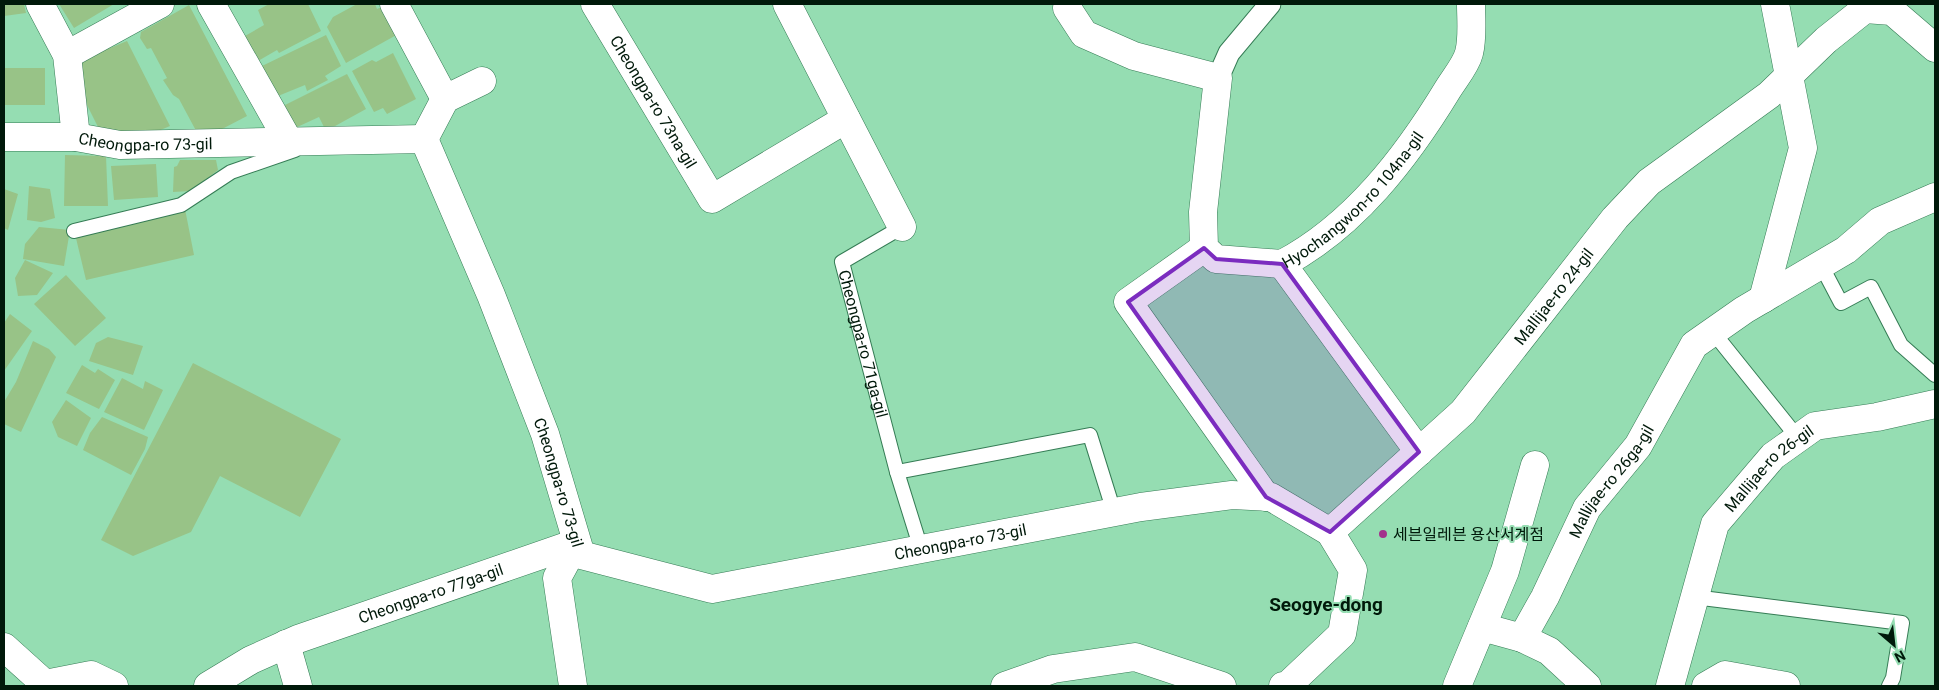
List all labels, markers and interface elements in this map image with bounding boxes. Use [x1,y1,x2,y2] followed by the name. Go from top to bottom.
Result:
[606,32,700,172] street label: Cheongpa-ro 73na-gil
[1279,128,1428,272] street label: Hyochangwon-ro 104na-gil
[77,129,213,156] street label: Cheongpa-ro 73-gil
[1510,245,1598,349] street label: Mallijae-ro 24-gil
[834,268,891,420] street label: Cheongpa-ro 71ga-gil
[530,415,587,549] street label: Cheongpa-ro 73-gil
[1721,421,1817,516] street label: Mallijae-ro 26-gil
[1565,422,1658,541] street label: Mallijae-ro 26ga-gil
[893,520,1028,564] street label: Cheongpa-ro 73-gil
[1393,525,1544,544] place label: 세븐일레븐 용산서계점
[1377,528,1389,540] marker: 세븐일레븐 용산서계점
[356,560,506,627] street label: Cheongpa-ro 77ga-gil
[1269,593,1383,616] district label: Seogye-dong
[1869,620,1919,670] north arrow
[1892,647,1908,666] text: N

